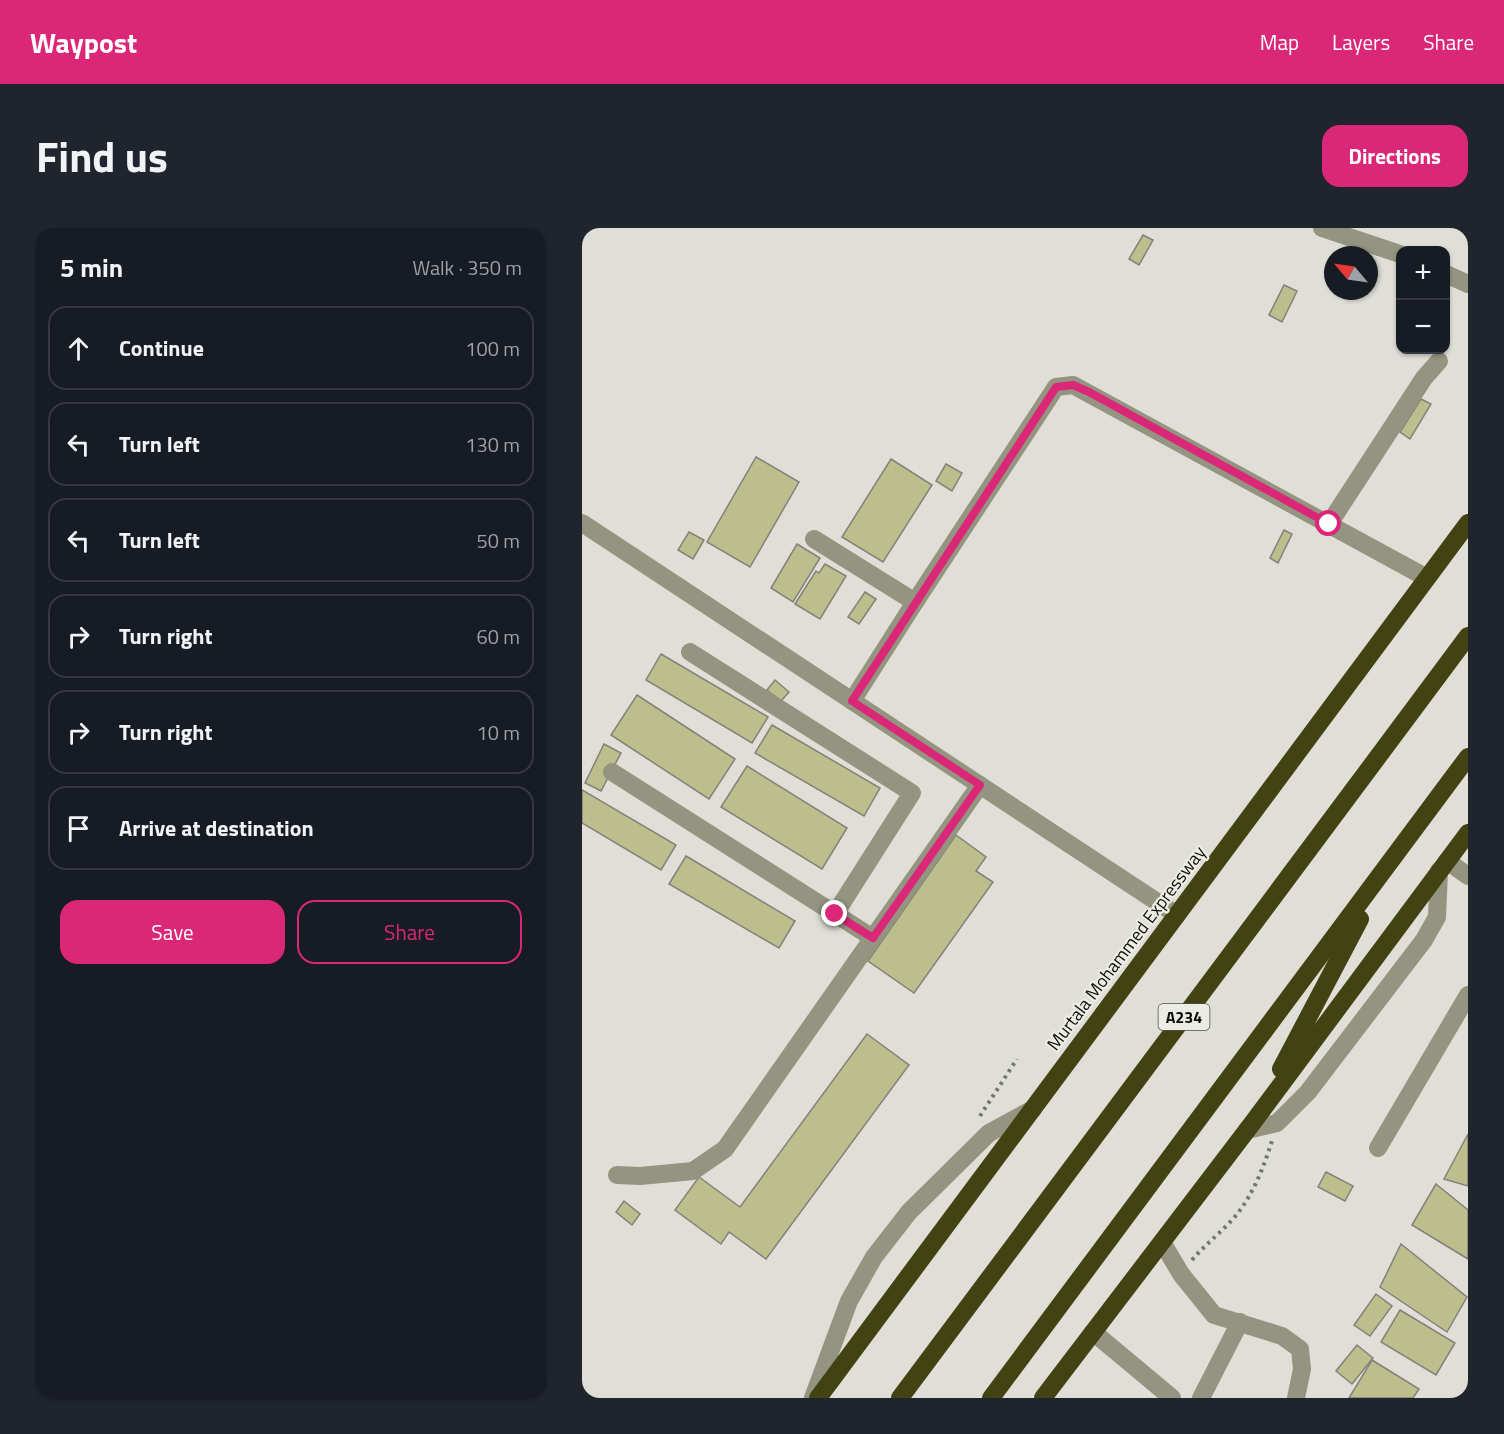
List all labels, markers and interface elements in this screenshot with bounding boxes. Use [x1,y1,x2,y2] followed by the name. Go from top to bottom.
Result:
[30,21,137,64] text: Waypost
[1260,26,1299,58] text: Map
[1332,26,1390,58] text: Layers
[1423,26,1474,58] text: Share
[36,124,168,188] text: Find us
[1322,125,1468,187] button: Directions
[1324,246,1378,300] north arrow
[1396,246,1450,354] map controls
[1396,246,1450,300] button: +
[60,248,123,287] text: 5 min
[413,252,522,283] text: Walk · 350 m
[1396,300,1450,354] button: −
[119,331,204,365] text: Continue
[62,332,95,365] icon: ahead
[465,333,520,364] text: 100 m
[119,427,200,461] text: Turn left
[62,428,95,461] icon: left
[465,429,520,460] text: 130 m
[1315,510,1341,536] route start
[119,523,200,557] text: Turn left
[62,524,95,557] icon: left
[476,525,520,556] text: 50 m
[119,619,213,653] text: Turn right
[62,620,95,653] icon: right
[476,621,520,652] text: 60 m
[119,715,213,749] text: Turn right
[62,716,95,749] icon: right
[476,717,520,748] text: 10 m
[119,811,314,845] text: Arrive at destination
[62,812,95,845] icon: arrive
[1040,840,1212,1056] street label: Murtala Mohammed Expressway
[60,900,285,964] button: Save
[297,900,522,964] button: Share
[821,900,847,926] route end
[1158,1004,1210,1030] road number: A234

